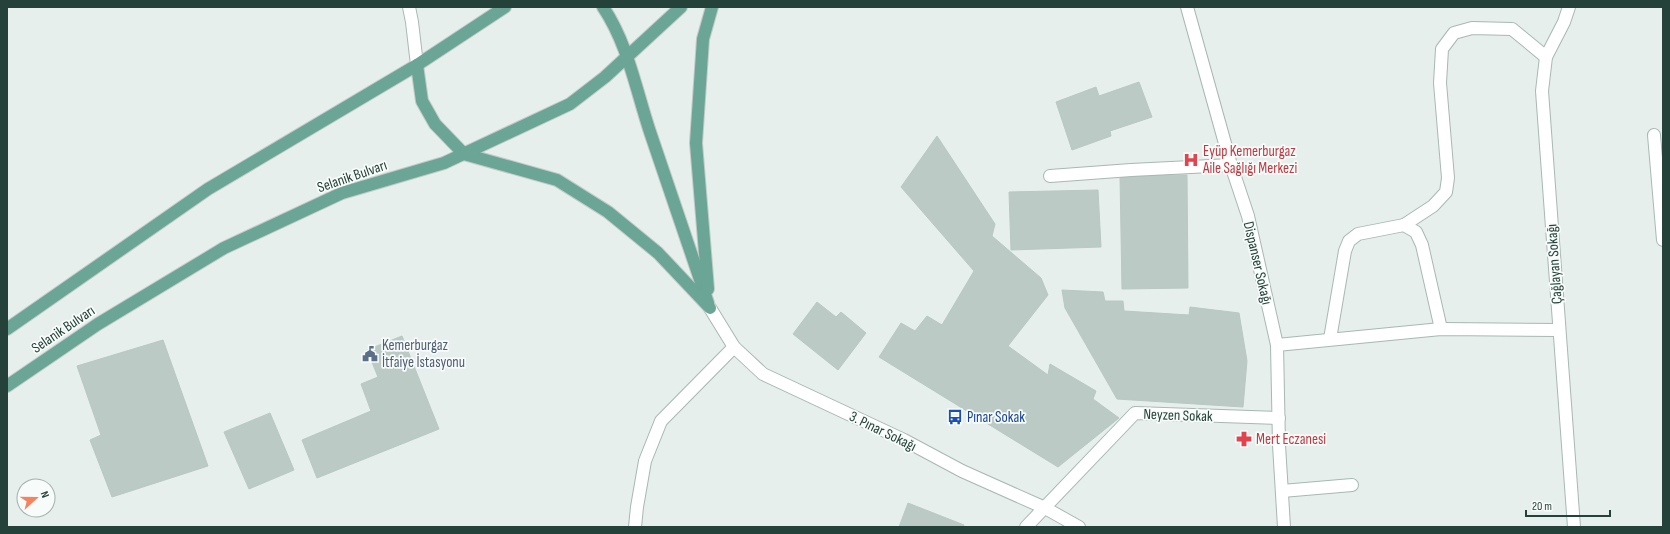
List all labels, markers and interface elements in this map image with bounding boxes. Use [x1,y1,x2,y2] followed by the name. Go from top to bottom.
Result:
[1202,142,1297,178] place label: Eyüp Kemerburgaz Aile Sağlığı Merkezi
[1182,151,1200,169] hospital icon: Eyüp Kemerburgaz Aile Sağlığı Merkezi
[315,156,390,197] street label: Selanik Bulvarı
[1239,220,1276,307] street label: Dispanser Sokağı
[1542,223,1567,305] street label: Çağlayan Sokağı
[28,301,99,358] street label: Selanik Bulvarı
[382,336,465,372] place label: Kemerburgaz İtfaiye İstasyonu
[361,345,379,363] public building icon: Kemerburgaz İtfaiye İstasyonu
[1143,405,1213,426] street label: Neyzen Sokak
[846,407,919,456] street label: 3. Pınar Sokağı
[946,408,964,426] bus stop icon: Pınar Sokak
[967,408,1025,427] place label: Pınar Sokak
[1235,430,1253,448] pharmacy icon: Mert Eczanesi
[1256,430,1326,449] place label: Mert Eczanesi
[16,478,56,518] north arrow
[38,490,52,500] text: N
[1526,492,1610,518] scale bar
[1532,499,1552,514] text: 20 m

